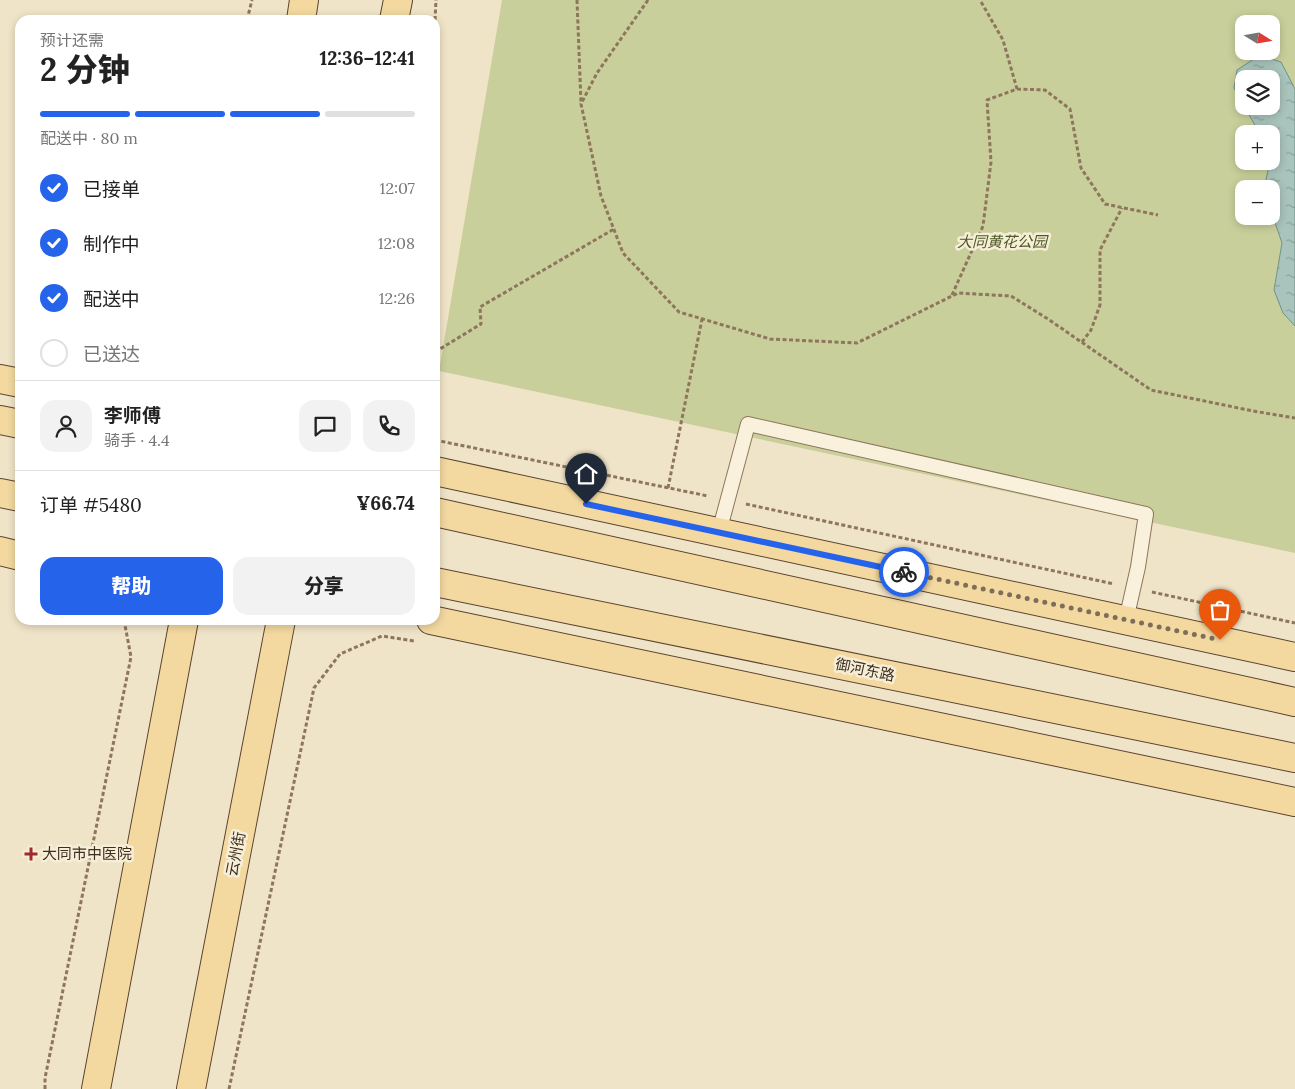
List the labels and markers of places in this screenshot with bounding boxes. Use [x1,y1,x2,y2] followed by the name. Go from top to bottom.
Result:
[565,453,607,504] pin
[1199,589,1241,640] pin
[42,844,132,863] place label: 大同市中医院
[24,847,38,861] marker: 大同市中医院

